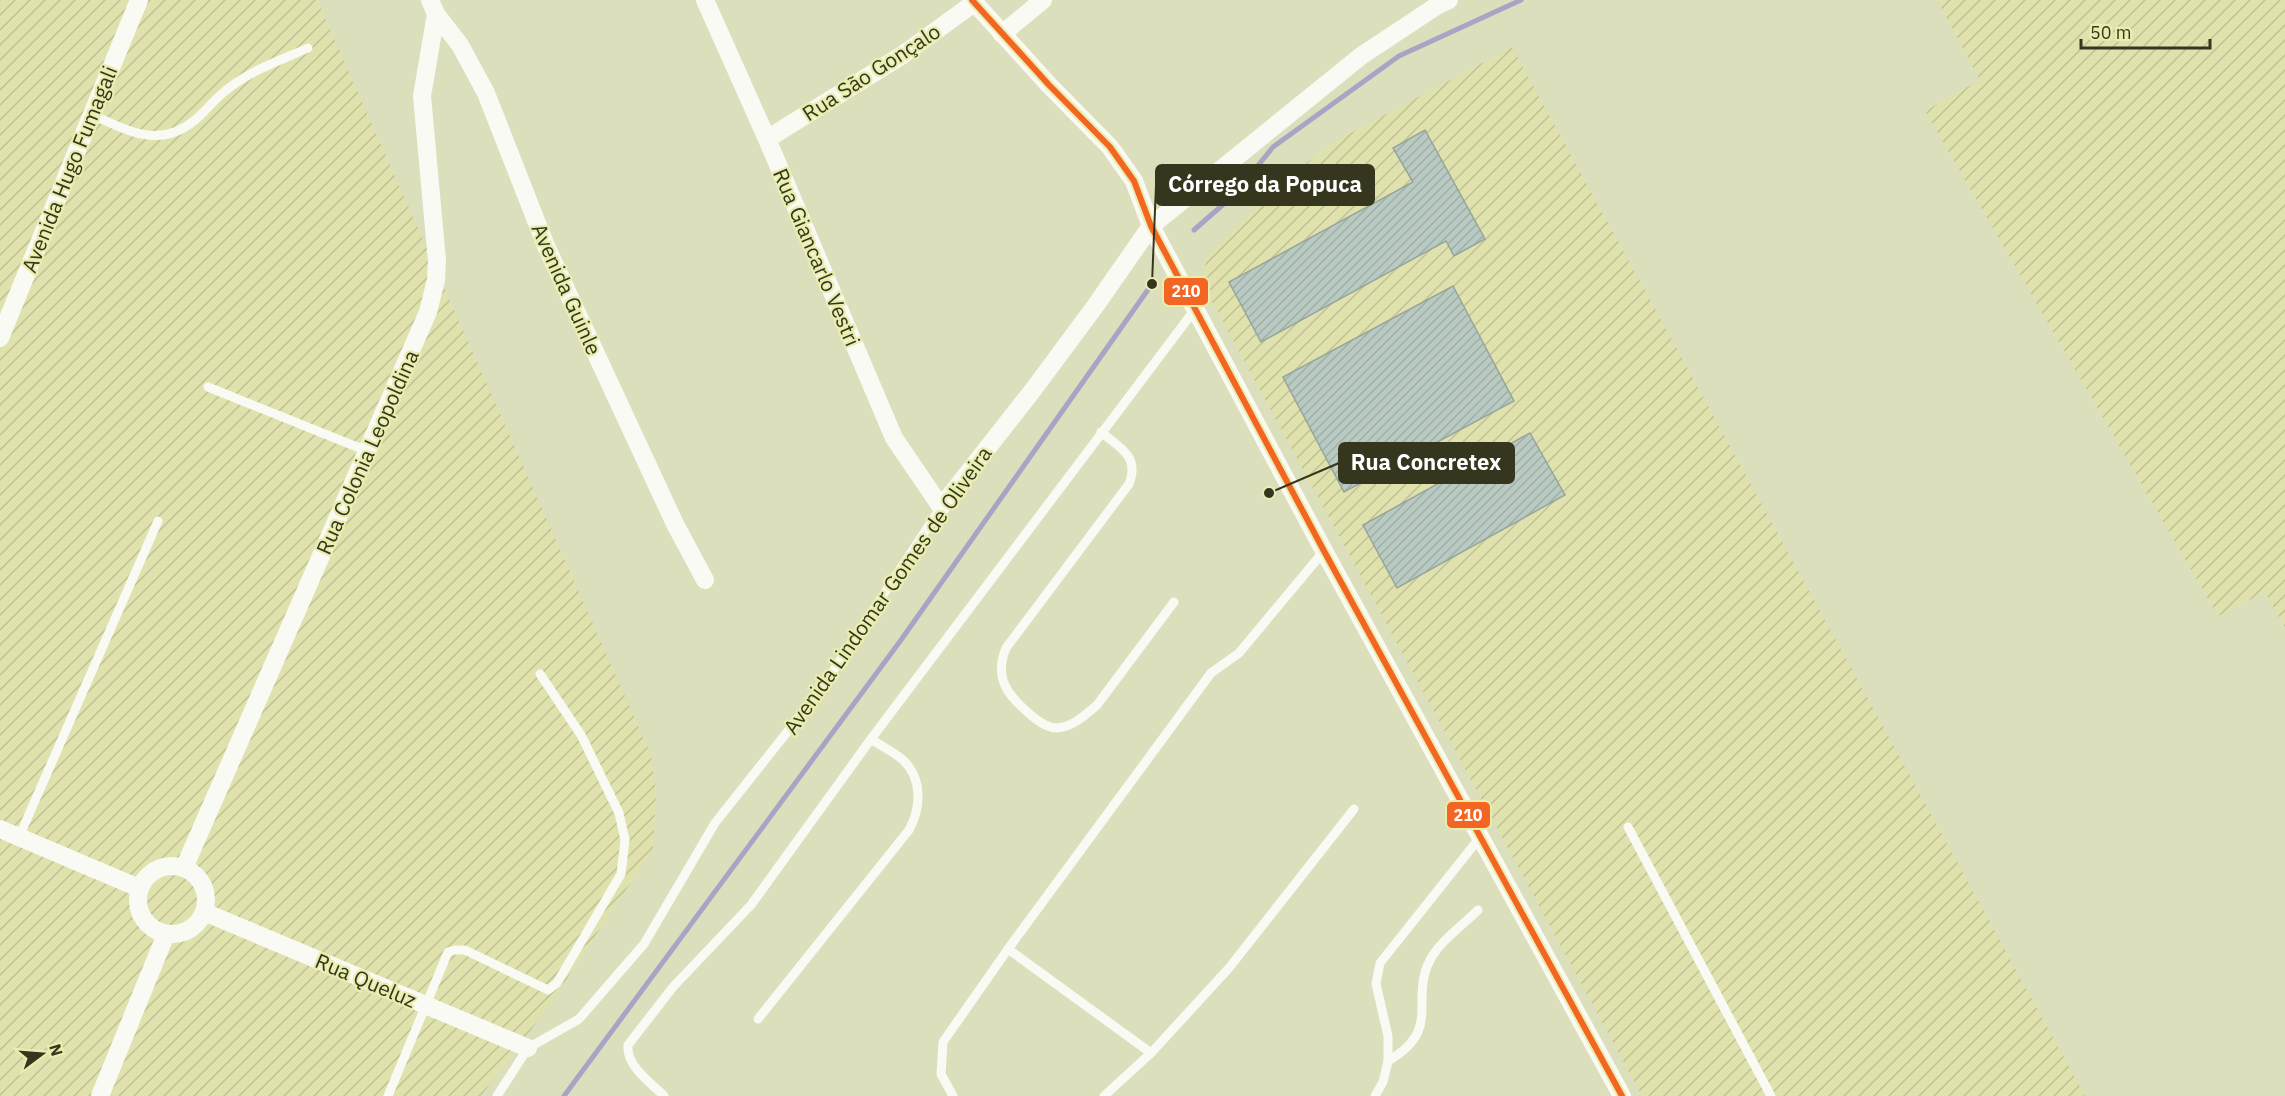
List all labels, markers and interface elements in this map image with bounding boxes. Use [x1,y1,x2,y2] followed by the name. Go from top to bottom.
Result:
[2081,12,2210,50] scale bar
[797,17,945,127] street label: Rua São Gonçalo
[2090,21,2132,44] text: 50 m
[15,61,123,277] street label: Avenida Hugo Fumagali
[767,164,867,350] street label: Rua Giancarlo Vestri
[1156,165,1374,205] callout: Córrego da Popuca
[1168,169,1362,198] text: Córrego da Popuca
[525,219,609,359] street label: Avenida Guinle
[1163,277,1209,306] line badge: 210
[1172,281,1201,301] text: 210
[309,345,425,559] street label: Rua Colonia Leopoldina
[776,440,998,740] street label: Avenida Lindomar Gomes de Oliveira
[1339,443,1514,483] callout: Rua Concretex
[1351,447,1501,476] text: Rua Concretex
[1446,801,1491,829] line badge: 210
[1454,805,1483,825] text: 210
[311,946,421,1014] street label: Rua Queluz
[12,1024,72,1084] north arrow
[45,1042,68,1058] text: N

